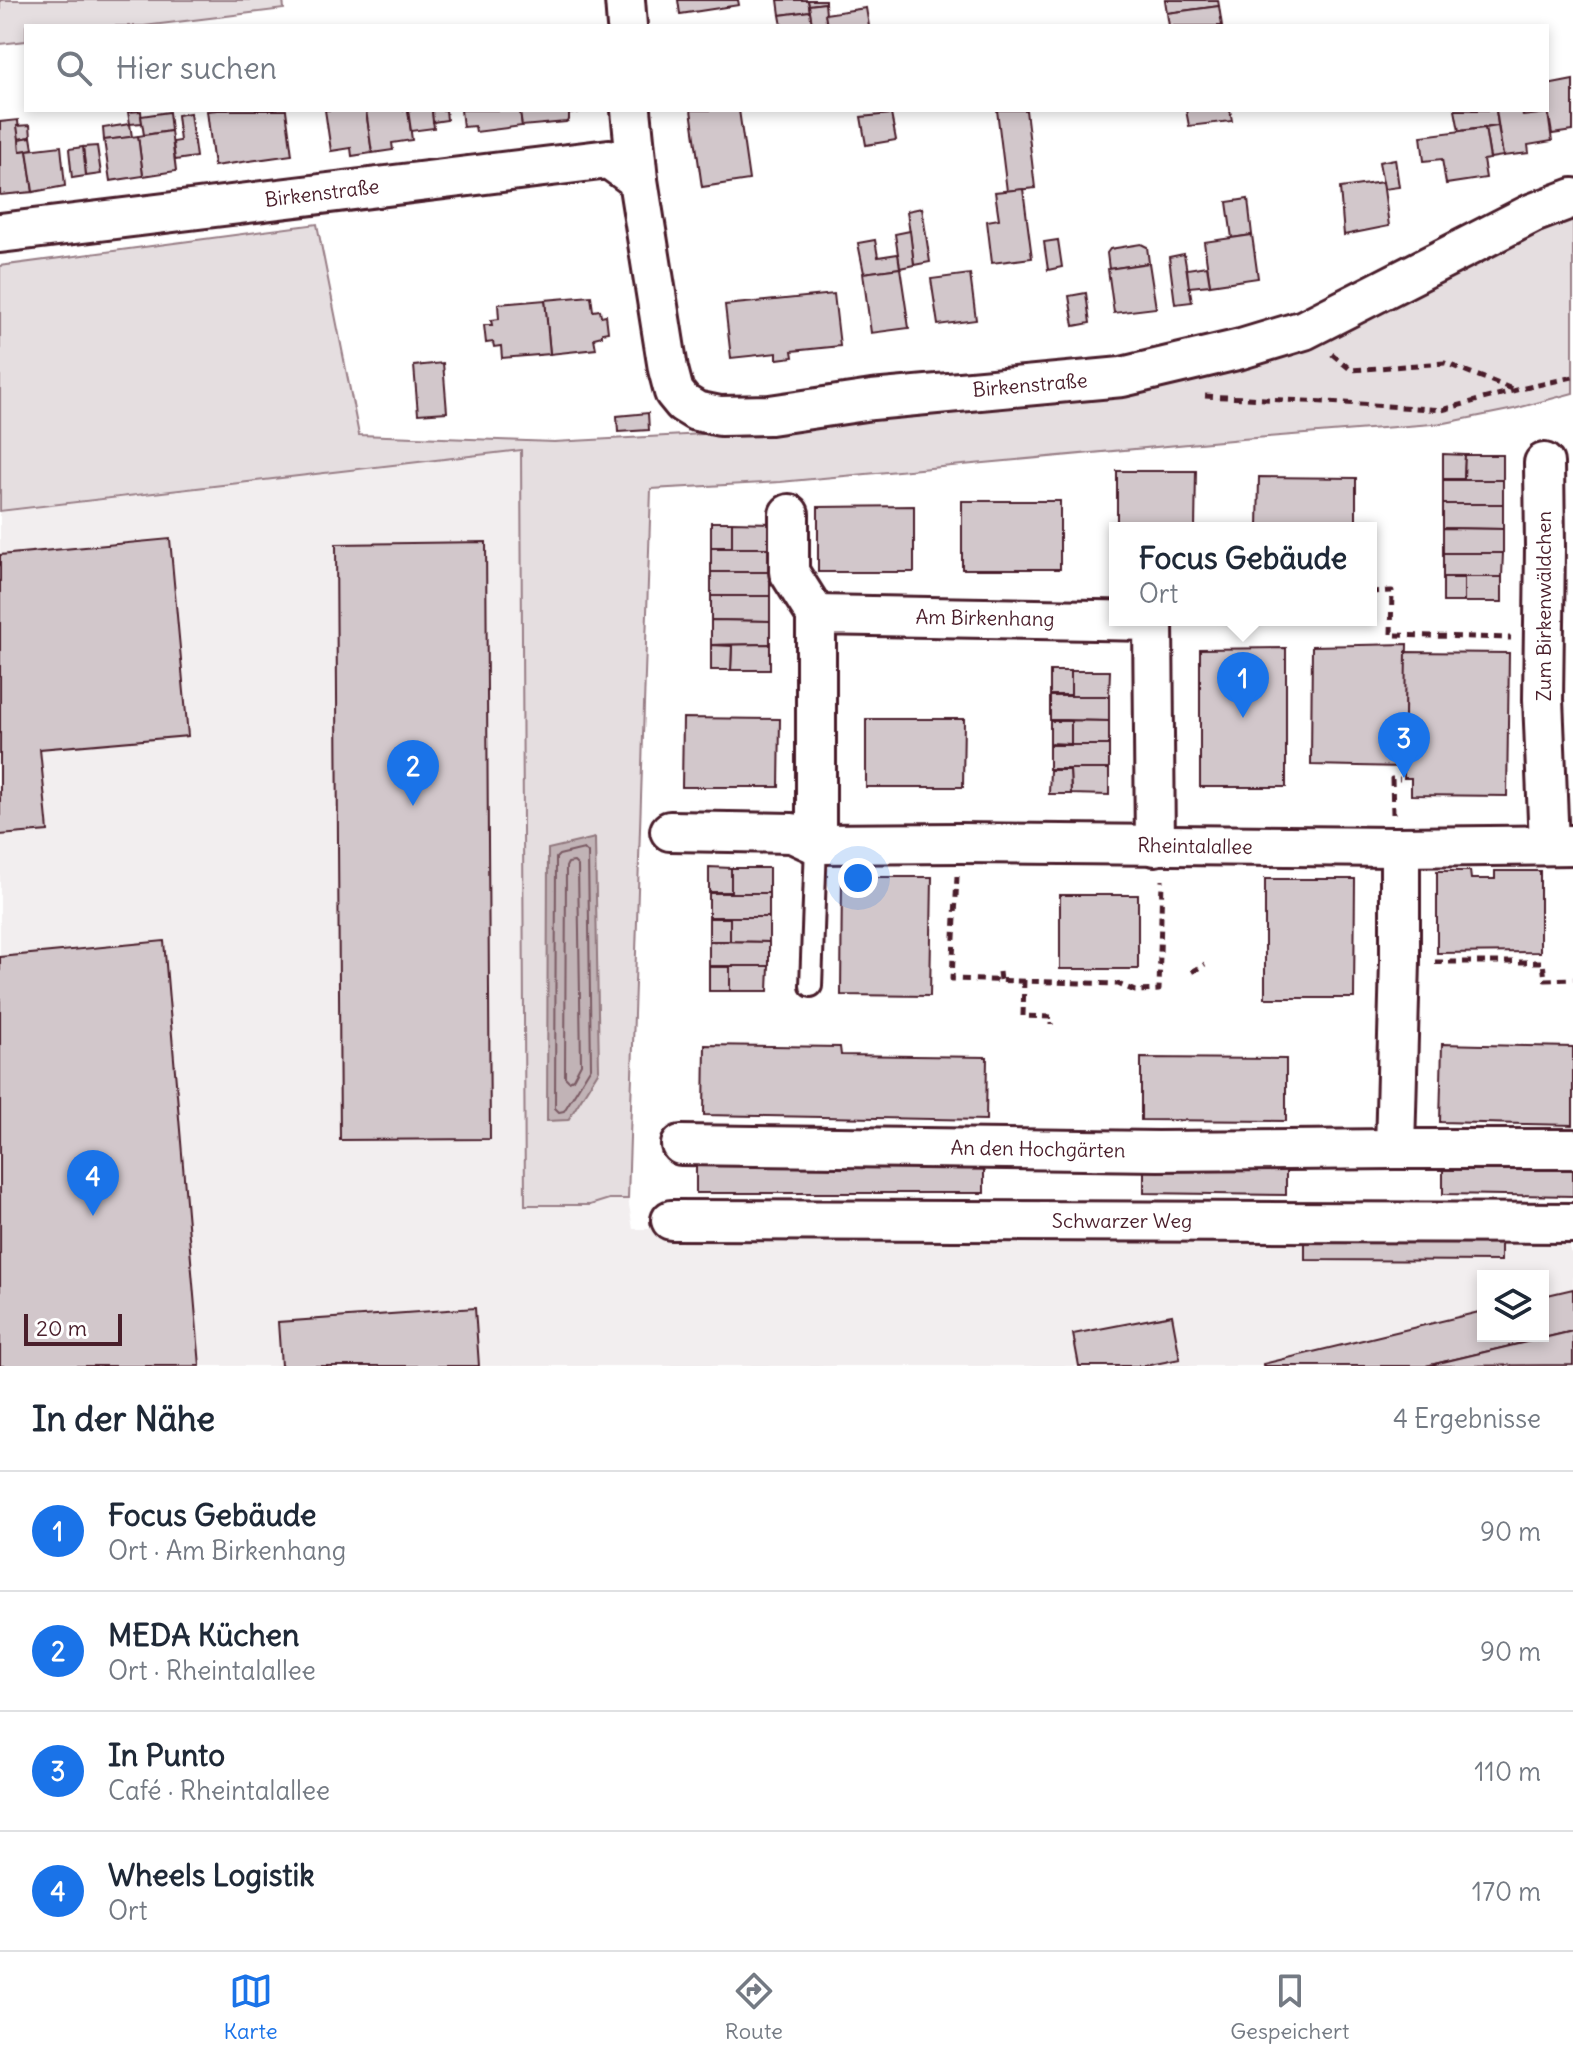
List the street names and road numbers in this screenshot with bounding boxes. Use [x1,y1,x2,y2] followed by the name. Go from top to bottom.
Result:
[263,173,381,212] street label: Birkenstraße
[972,367,1088,402] street label: Birkenstraße
[1531,511,1556,701] street label: Zum Birkenwäldchen
[915,604,1055,631] street label: Am Birkenhang
[1137,832,1253,859] street label: Rheintalallee
[950,1134,1126,1163] street label: An den Hochgärten
[1052,1208,1192,1233] street label: Schwarzer Weg

